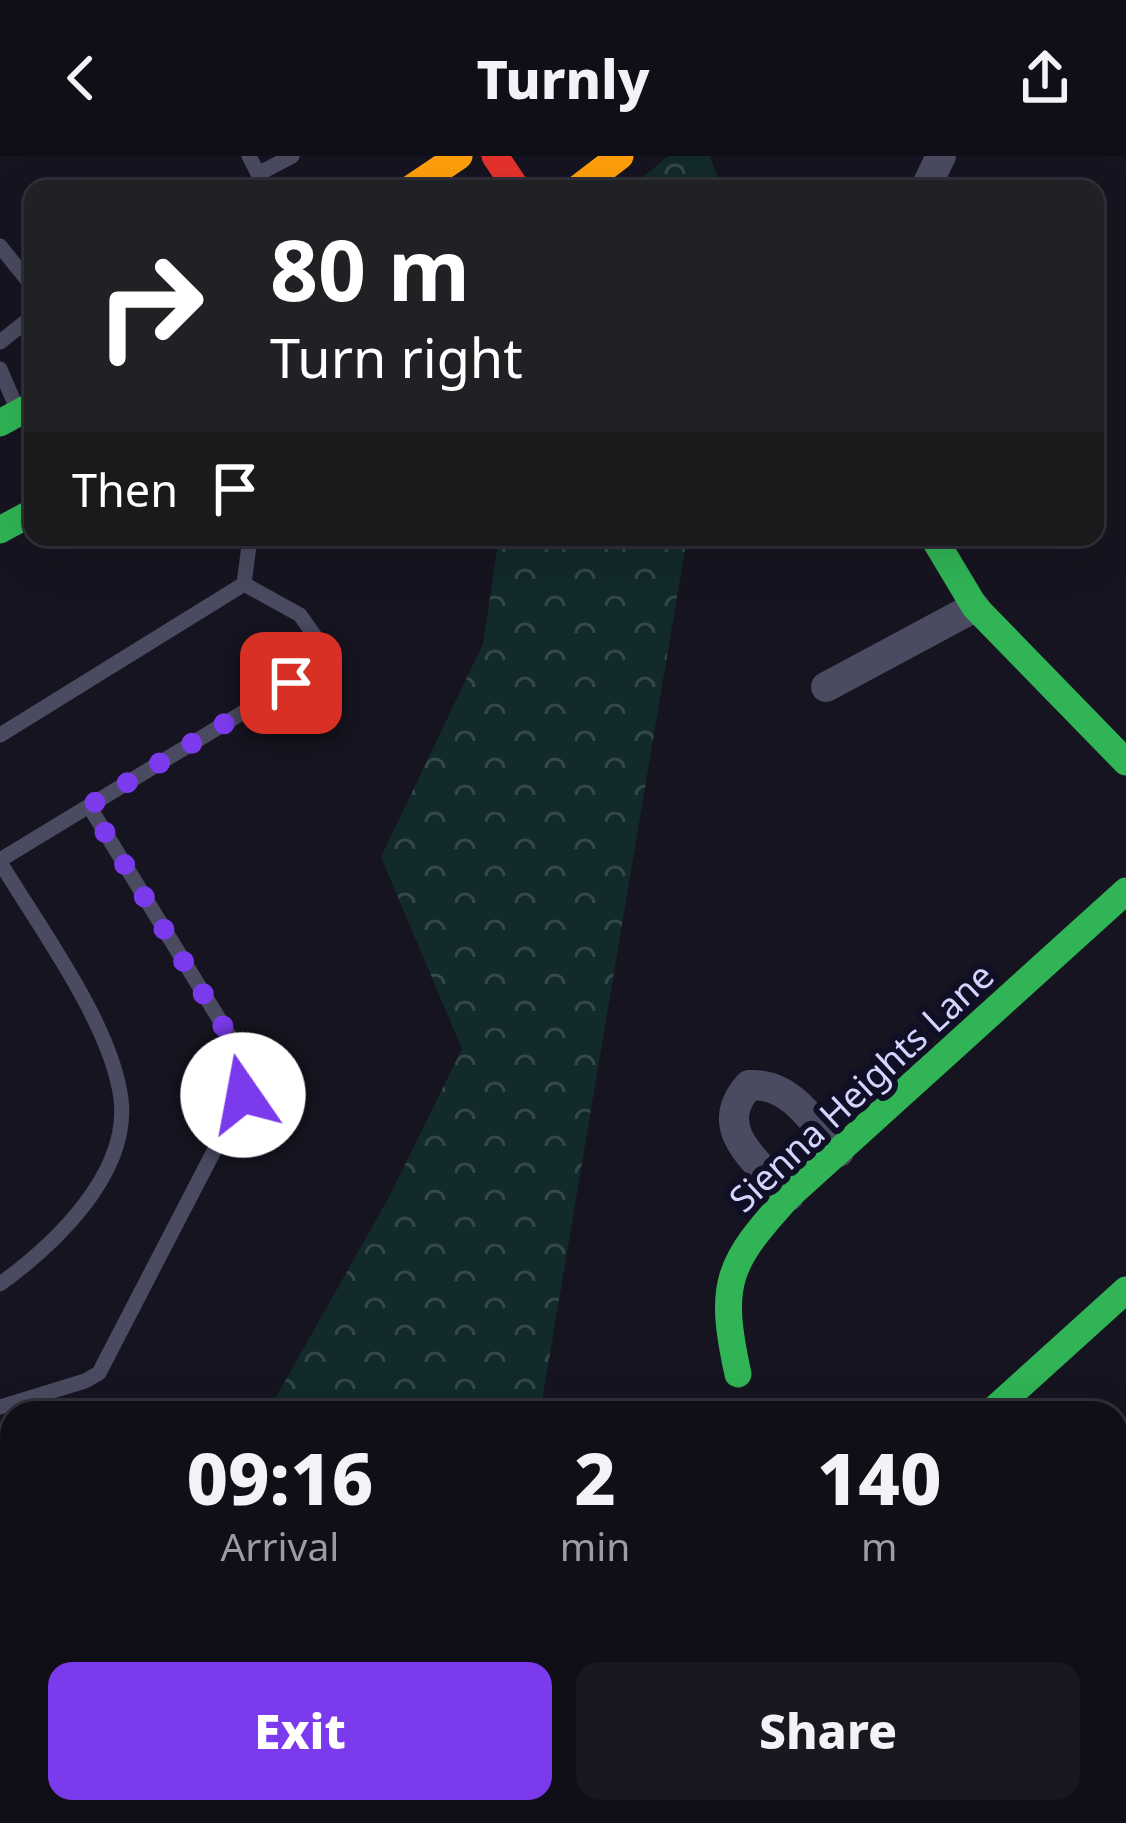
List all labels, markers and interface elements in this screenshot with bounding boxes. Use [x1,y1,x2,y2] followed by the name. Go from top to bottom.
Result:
[476,41,650,115] text: Turnly
[48,45,114,111] icon: back
[1012,45,1078,111] icon: share
[270,211,470,326] text: 80 m
[72,228,228,384] icon: right
[270,320,523,394] text: Turn right
[202,456,268,522] icon: arrive
[72,459,178,520] text: Then
[240,632,342,734] pin
[258,650,324,716] icon: arrive
[718,951,1004,1223] street label: Sienna Heights Lane
[180,1032,306,1158] position arrow
[186,1428,373,1526] text: 09:16
[574,1428,616,1526] text: 2
[817,1428,942,1526] text: 140
[220,1519,339,1572] text: Arrival
[560,1519,630,1572] text: min
[861,1519,897,1572] text: m
[48,1662,552,1800] button: Exit
[576,1662,1080,1800] button: Share

